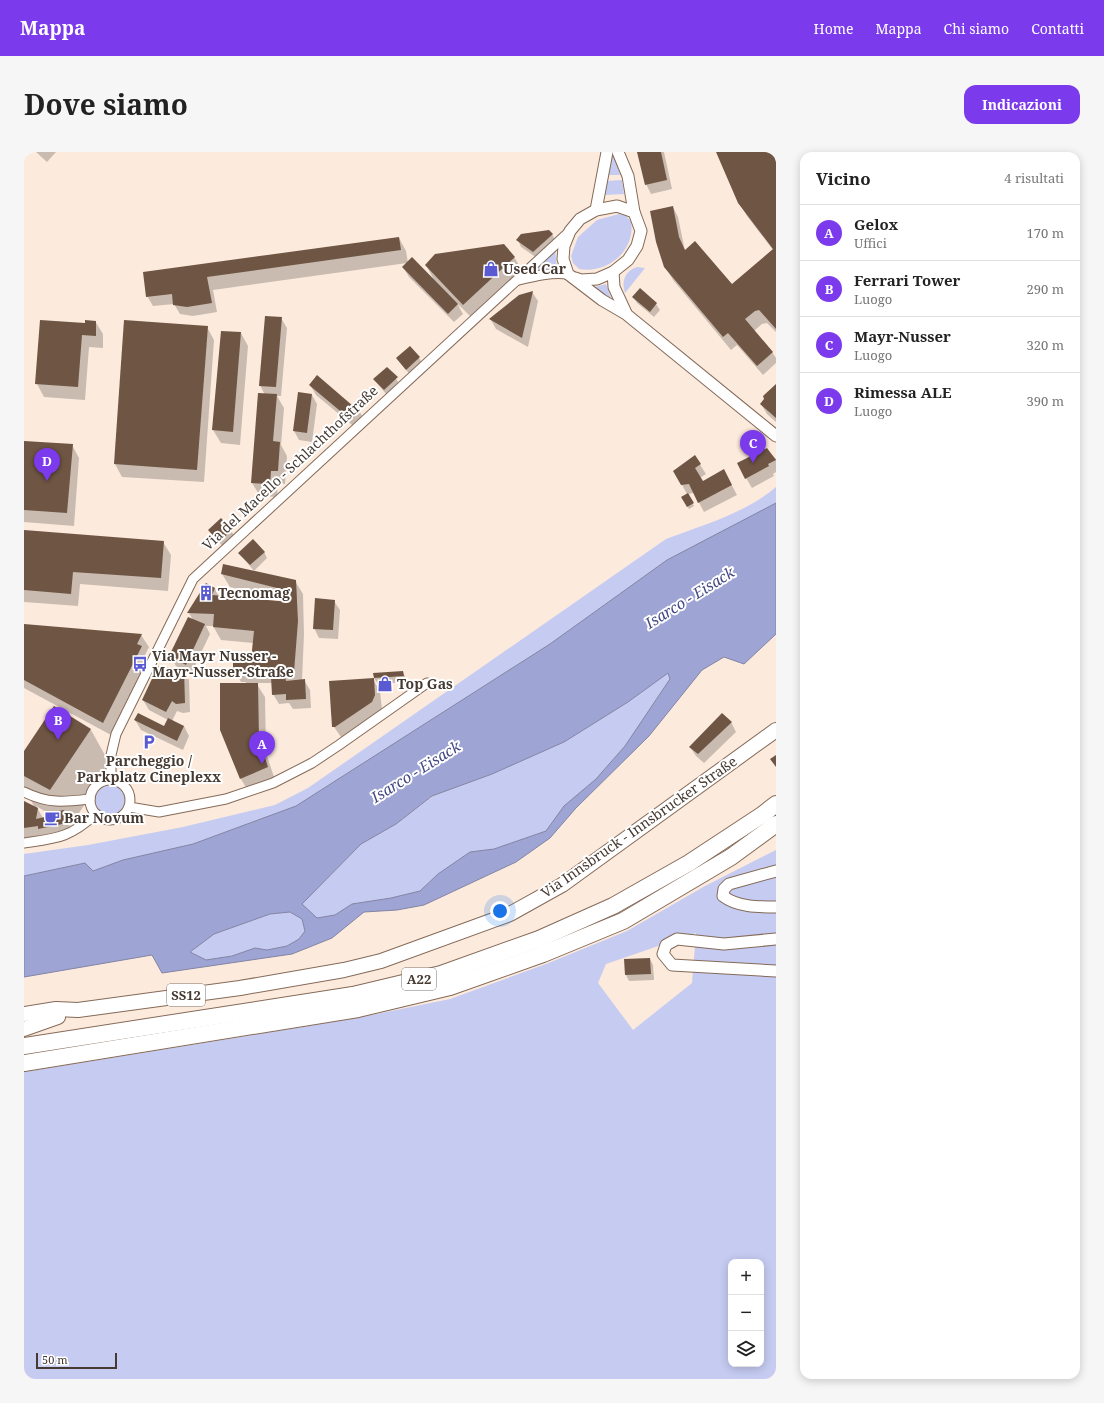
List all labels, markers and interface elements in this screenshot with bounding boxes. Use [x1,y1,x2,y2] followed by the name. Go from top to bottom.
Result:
[20,15,85,41] text: Mappa
[814,19,853,38] text: Home
[875,19,922,38] text: Mappa
[944,19,1009,38] text: Chi siamo
[1031,19,1084,38] text: Contatti
[24,85,188,123] text: Dove siamo
[964,85,1080,124] button: Indicazioni
[816,167,871,190] text: Vicino
[1004,169,1064,187] text: 4 risultati
[854,214,898,234] text: Gelox
[824,224,834,242] text: A
[1027,224,1064,242] text: 170 m
[854,234,887,252] text: Uffici
[503,259,567,278] place label: Used Car
[482,260,500,278] shop icon: Used Car
[854,270,960,290] text: Ferrari Tower
[825,280,833,298] text: B
[1027,280,1064,298] text: 290 m
[854,290,892,308] text: Luogo
[854,326,951,346] text: Mayr-Nusser
[825,336,833,354] text: C
[1027,336,1064,354] text: 320 m
[854,346,892,364] text: Luogo
[198,381,382,554] street label: Via del Macello - Schlachthofstraße
[854,382,952,402] text: Rimessa ALE
[824,392,834,410] text: D
[1027,392,1064,410] text: 390 m
[854,402,892,420] text: Luogo
[740,430,766,463] pin: C
[34,448,60,481] pin: D
[640,562,738,633] water label: Isarco - Eisack
[218,583,290,602] place label: Tecnomag
[197,584,215,602] building icon: Tecnomag
[152,646,294,681] place label: Via Mayr Nusser - Mayr-Nusser-Straße
[131,655,149,673] bus stop icon: Via Mayr Nusser - Mayr-Nusser-Straße
[397,674,453,693] place label: Top Gas
[376,675,394,693] shop icon: Top Gas
[45,707,71,740] pin: B
[249,731,275,764] pin: A
[140,733,158,751] parking icon: Parcheggio / Parkplatz Cineplexx
[366,736,464,807] water label: Isarco - Eisack
[77,751,221,786] place label: Parcheggio / Parkplatz Cineplexx
[537,751,740,902] street label: Via Innsbruck - Innsbrucker Straße
[64,808,144,827] place label: Bar Novum
[43,809,61,827] cafe icon: Bar Novum
[490,901,510,921] your location
[402,968,436,990] road number: A22
[167,984,205,1006] road number: SS12
[728,1259,764,1367] map controls
[728,1259,764,1295] button: +
[728,1295,764,1331] button: −
[728,1331,764,1367] button: layers
[36,1351,117,1370] scale bar
[42,1352,68,1367] text: 50 m

